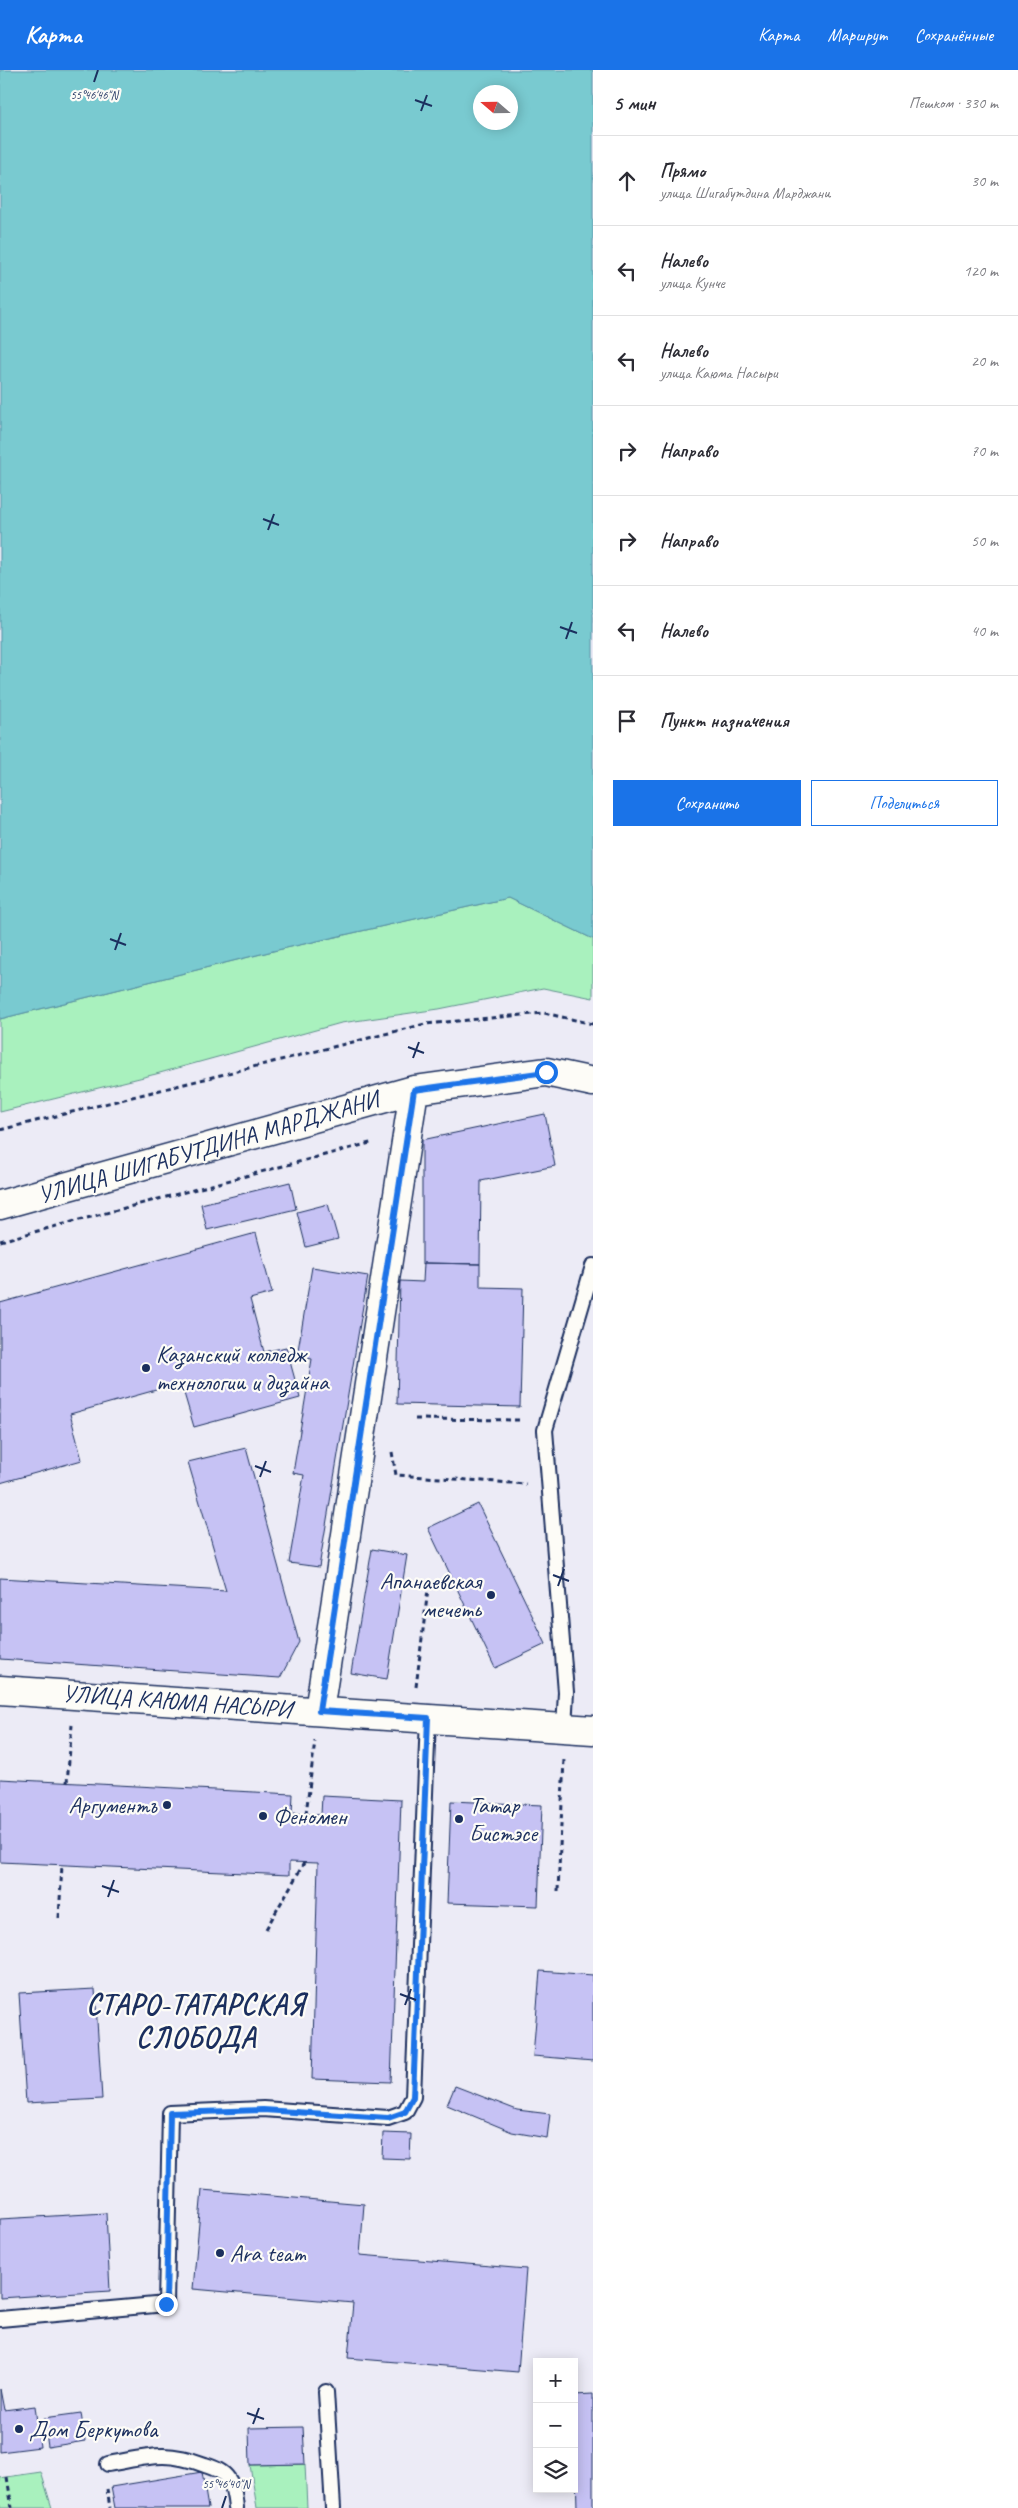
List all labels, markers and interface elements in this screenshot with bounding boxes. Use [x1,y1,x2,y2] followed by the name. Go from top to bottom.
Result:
[25,20,82,50] text: Карта
[758,24,799,46] text: Карта
[827,24,887,46] text: Маршрут
[915,24,993,46] text: Сохранённые
[473,85,518,130] north arrow
[70,87,119,103] text: 55°46'46"N
[613,90,655,116] text: 5 мин
[909,93,998,113] text: Пешком · 330 m
[660,159,705,183] text: Прямо
[613,167,641,195] icon: ahead
[971,171,998,191] text: 30 m
[660,183,830,203] text: улица Шигабутдина Марджани
[660,249,708,273] text: Налево
[613,257,641,285] icon: left
[964,261,998,281] text: 120 m
[660,273,725,293] text: улица Кунче
[660,339,708,363] text: Налево
[613,347,641,375] icon: left
[971,351,998,371] text: 20 m
[660,363,778,383] text: улица Каюма Насыри
[613,437,641,465] icon: right
[660,439,718,463] text: Направо
[971,441,998,461] text: 70 m
[613,527,641,555] icon: right
[660,529,718,553] text: Направо
[971,531,998,551] text: 50 m
[613,617,641,645] icon: left
[660,619,708,643] text: Налево
[971,621,998,641] text: 40 m
[613,707,641,735] icon: arrive
[660,709,789,733] text: Пункт назначения
[613,780,801,826] button: Сохранить
[811,780,998,826] button: Поделиться
[535,1061,558,1084] route start
[35,1083,386,1210] street label: УЛИЦА ШИГАБУТДИНА МАРДЖАНИ
[156,1339,330,1398] place label: Казанский колледж технологии и дизайна
[140,1362,152,1374] marker: Казанский колледж технологии и дизайна
[380,1566,483,1624] place label: Апанаевская мечеть
[485,1589,497,1601] marker: Апанаевская мечеть
[61,1678,297,1724] street label: УЛИЦА КАЮМА НАСЫРИ
[68,1790,158,1820] place label: Аргументъ
[469,1790,539,1848] place label: Татар Бистэсе
[161,1799,173,1811] marker: Аргументъ
[273,1801,349,1831] place label: Феномен
[257,1810,269,1822] marker: Феномен
[453,1813,465,1825] marker: Татар Бистэсе
[86,1986,308,2056] district label: СТАРО-ТАТАРСКАЯ СЛОБОДА
[230,2238,306,2268] place label: Ara team
[214,2247,226,2259] marker: Ara team
[155,2293,178,2316] route end
[533,2358,578,2493] map controls
[533,2358,578,2403] button: +
[533,2403,578,2448] button: −
[29,2414,159,2444] place label: Дом Беркутова
[13,2423,25,2435] marker: Дом Беркутова
[533,2448,578,2493] button: layers
[202,2476,251,2492] text: 55°46'40"N

